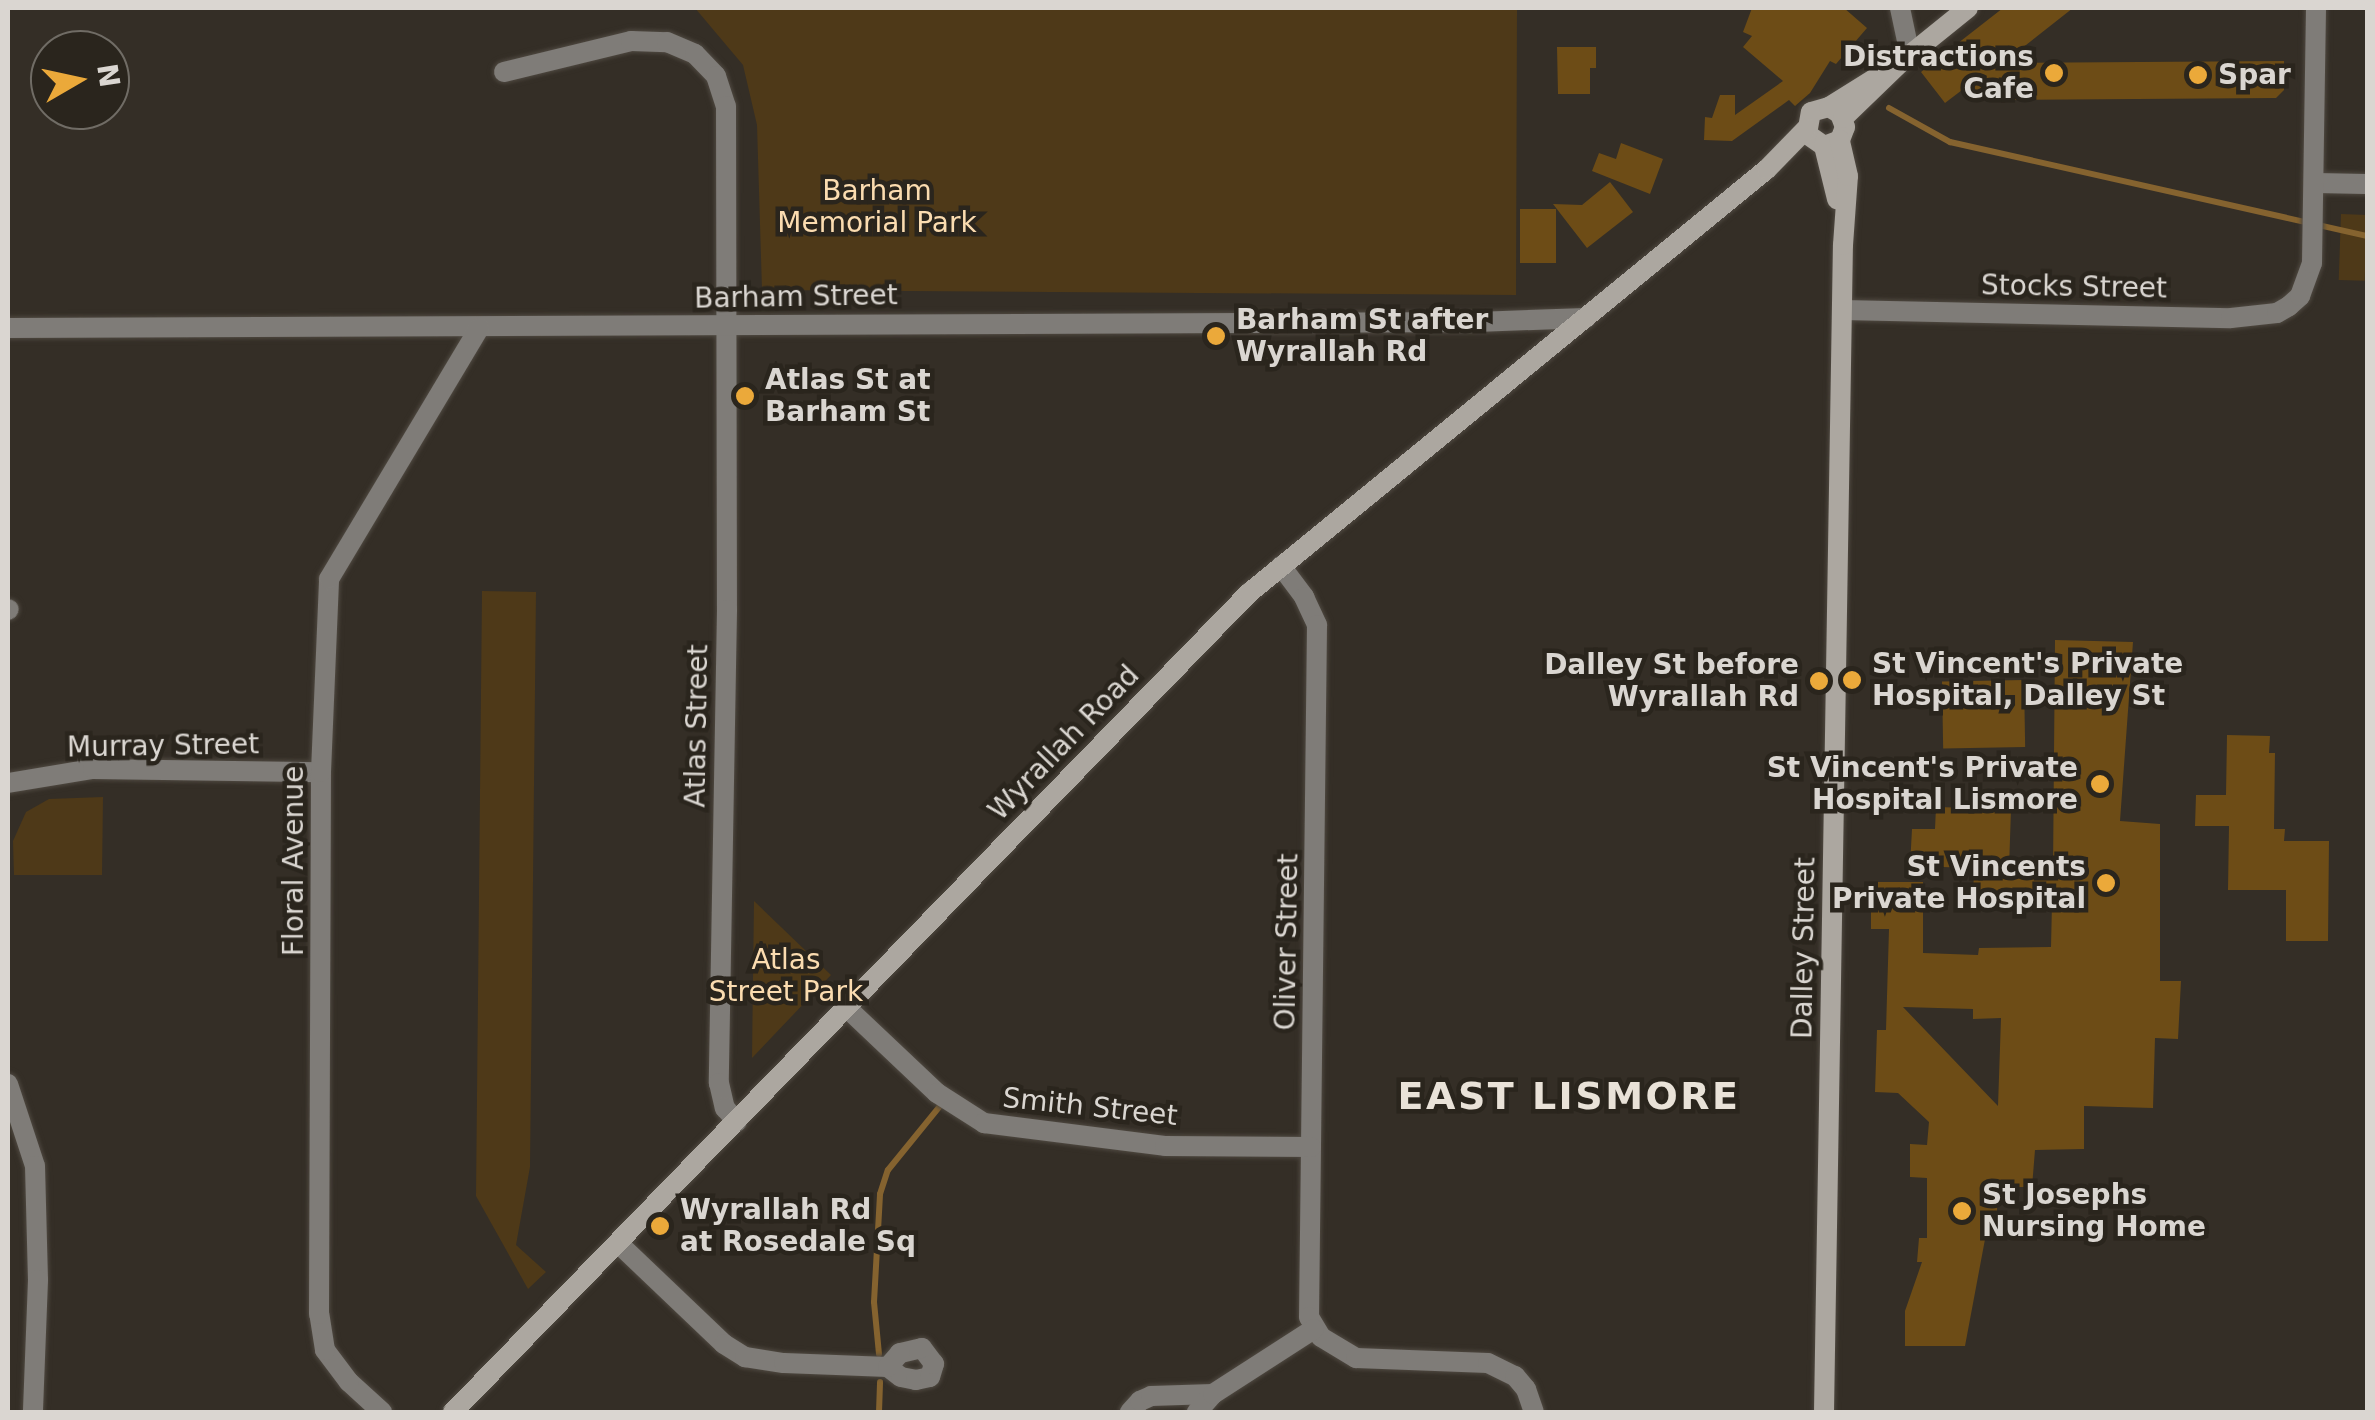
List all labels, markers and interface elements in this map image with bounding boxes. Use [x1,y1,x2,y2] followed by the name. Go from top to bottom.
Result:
[30,30,130,130] north arrow
[1843,40,2034,106] place label: Distractions Cafe
[2218,58,2291,92] place label: Spar
[90,61,126,90] text: N
[2043,62,2065,84] marker: Distractions Cafe
[2187,64,2209,86] marker: Spar
[777,174,977,240] park label: Barham Memorial Park
[1981,269,2167,305] street label: Stocks Street
[694,278,898,316] street label: Barham Street
[1236,303,1488,369] place label: Barham St after Wyrallah Rd
[1205,325,1227,347] marker: Barham St after Wyrallah Rd
[765,363,931,429] place label: Atlas St at Barham St
[734,385,756,407] marker: Atlas St at Barham St
[679,644,715,808] street label: Atlas Street
[1872,647,2183,713] place label: St Vincent's Private Hospital, Dalley St
[1544,648,1799,714] place label: Dalley St before Wyrallah Rd
[982,659,1146,827] street label: Wyrallah Road
[1841,669,1863,691] marker: St Vincent's Private Hospital, Dalley St
[1808,670,1830,692] marker: Dalley St before Wyrallah Rd
[67,728,259,764] street label: Murray Street
[1767,751,2078,817] place label: St Vincent's Private Hospital Lismore
[277,766,311,956] street label: Floral Avenue
[2087,771,2113,797] marker: St Vincent's Private Hospital Lismore
[1832,850,2086,916] place label: St Vincents Private Hospital
[1269,853,1305,1031] street label: Oliver Street
[1786,857,1822,1039] street label: Dalley Street
[2095,872,2117,894] marker: St Vincents Private Hospital
[709,943,863,1009] park label: Atlas Street Park
[1398,1074,1740,1120] district label: EAST LISMORE
[1001,1081,1179,1133] street label: Smith Street
[1982,1178,2206,1244] place label: St Josephs Nursing Home
[680,1193,916,1259] place label: Wyrallah Rd at Rosedale Sq
[1951,1200,1973,1222] marker: St Josephs Nursing Home
[649,1215,671,1237] marker: Wyrallah Rd at Rosedale Sq

